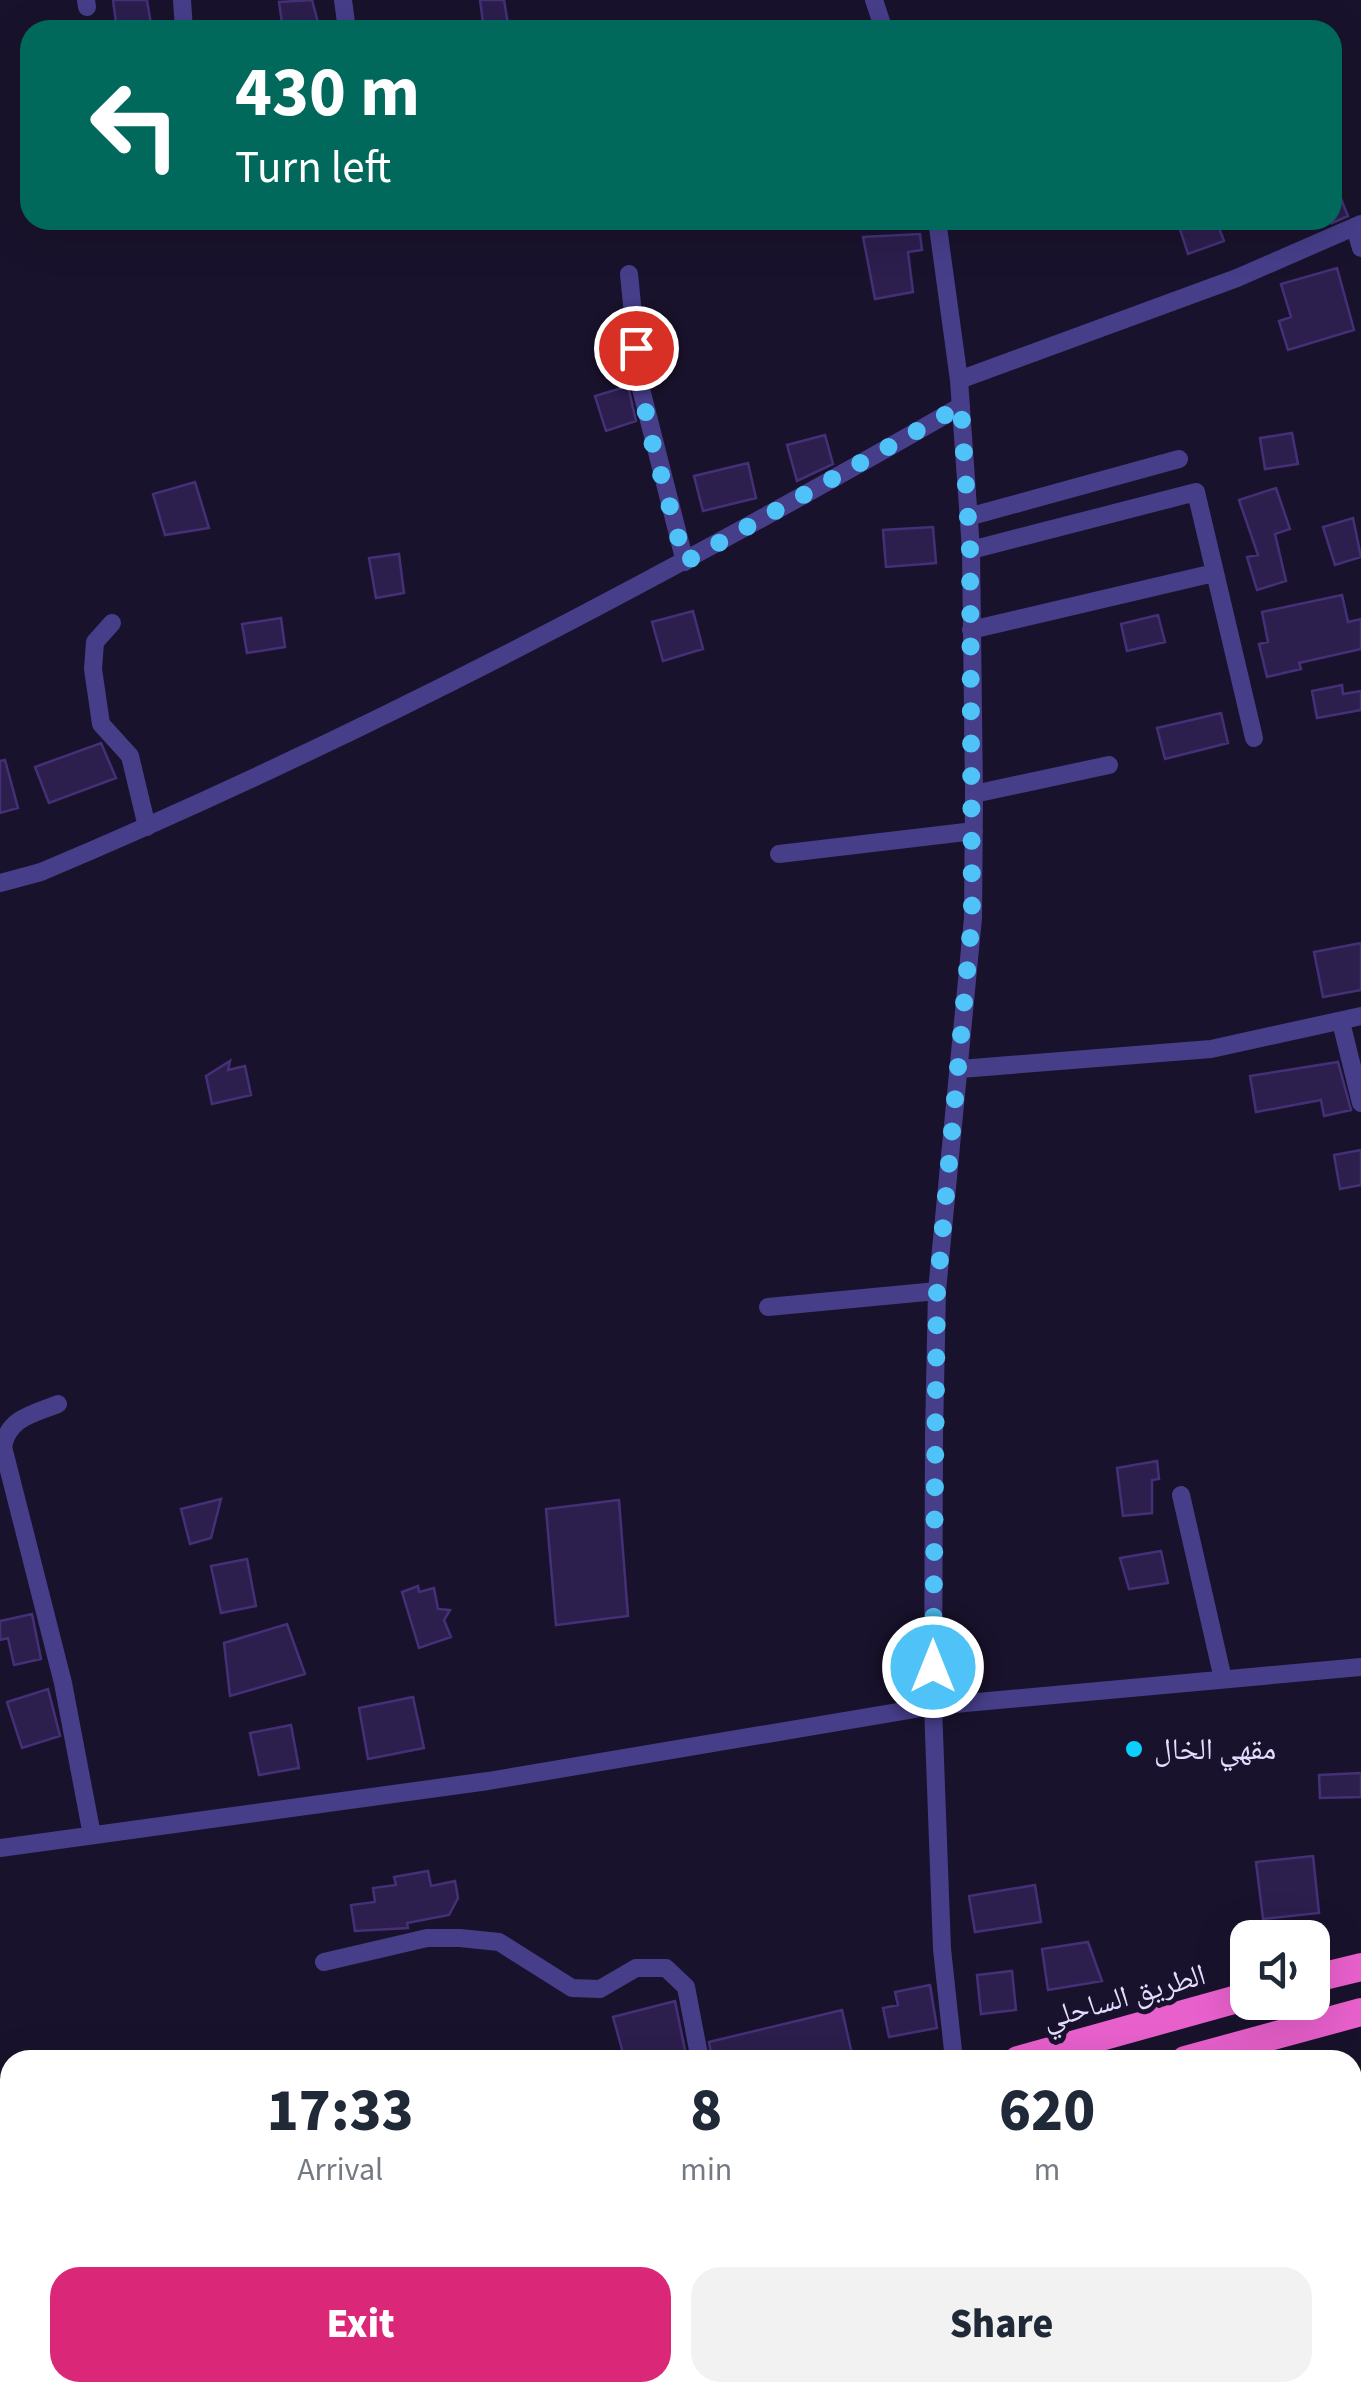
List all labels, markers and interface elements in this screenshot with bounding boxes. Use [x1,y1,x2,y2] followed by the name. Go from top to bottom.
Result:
[235,43,420,143] text: 430 m
[70,60,200,190] icon: left
[235,136,391,200] text: Turn left
[594,306,679,391] pin
[609,321,664,376] icon: arrive
[881,1615,985,1719] position arrow
[1154,1728,1276,1772] place label: مقهي الخال
[1123,1738,1145,1760] marker: مقهي الخال
[1230,1920,1330,2020] map controls
[1230,1920,1330,2020] button: sound
[1037,1953,1211,2042] street label: الطريق الساحلي
[267,2069,414,2154] text: 17:33
[690,2069,722,2154] text: 8
[999,2069,1095,2154] text: 620
[297,2147,383,2193] text: Arrival
[680,2147,732,2193] text: min
[1034,2147,1060,2193] text: m
[50,2267,671,2382] button: Exit
[691,2267,1312,2382] button: Share

